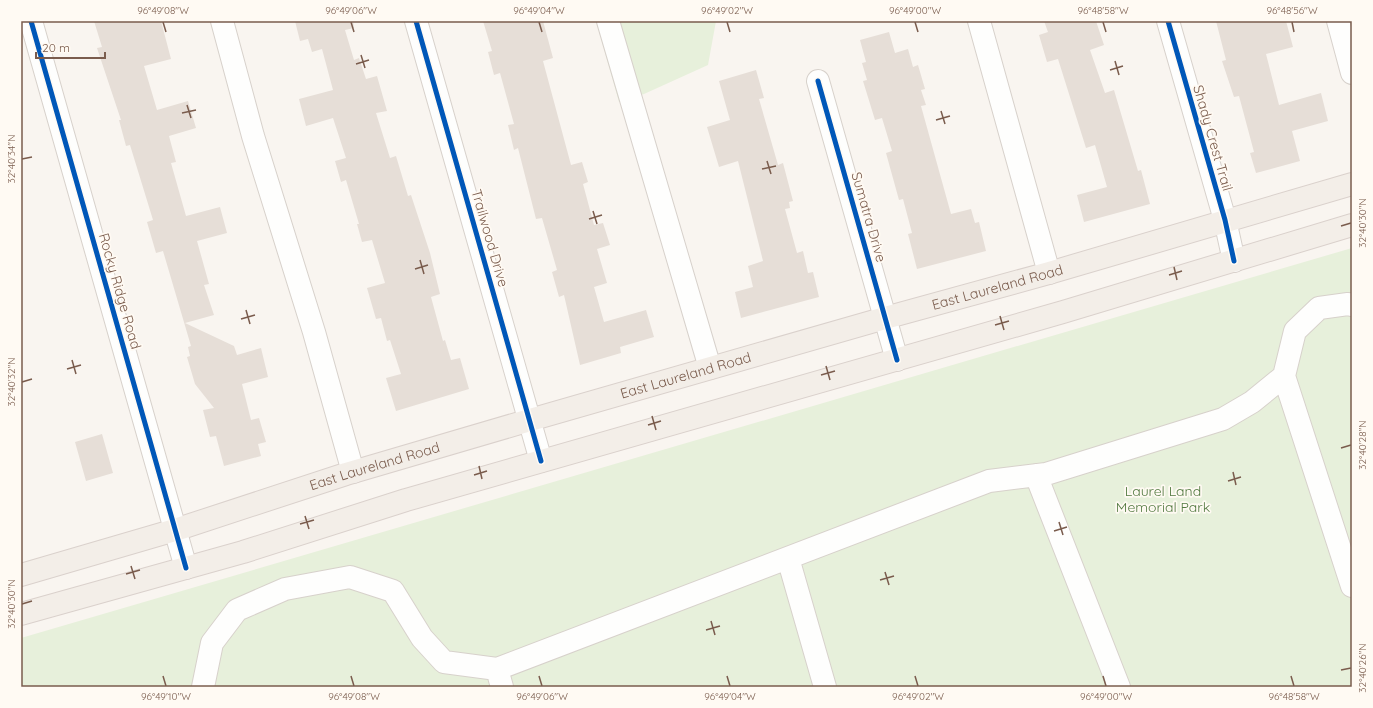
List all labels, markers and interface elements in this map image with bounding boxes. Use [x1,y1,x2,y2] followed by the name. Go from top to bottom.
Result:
[137,4,189,17] text: 96°49'08"W
[325,4,377,17] text: 96°49'06"W
[513,4,565,17] text: 96°49'04"W
[701,4,753,17] text: 96°49'02"W
[889,4,941,17] text: 96°49'00"W
[1077,4,1129,17] text: 96°48'58"W
[1266,4,1318,17] text: 96°48'56"W
[36,34,105,60] scale bar
[42,40,70,55] text: 20 m
[1189,83,1237,193] street label: Shady Crest Trail
[5,135,18,183] text: 32°40'34"N
[848,170,891,264] street label: Sumatra Drive
[467,187,513,289] street label: Trailwood Drive
[1356,198,1369,248] text: 32°40'30"N
[95,231,145,351] street label: Rocky Ridge Road
[930,260,1065,314] street label: East Laureland Road
[618,348,753,403] street label: East Laureland Road
[5,357,18,407] text: 32°40'32"N
[1356,420,1369,470] text: 32°40'28"N
[307,438,442,494] street label: East Laureland Road
[1116,482,1210,516] park label: Laurel Land Memorial Park
[5,579,18,629] text: 32°40'30"N
[1356,643,1369,693] text: 32°40'26"N
[141,690,191,703] text: 96°49'10"W
[328,690,380,703] text: 96°49'08"W
[516,690,568,703] text: 96°49'06"W
[704,690,756,703] text: 96°49'04"W
[892,690,944,703] text: 96°49'02"W
[1080,690,1132,703] text: 96°49'00"W
[1268,690,1320,703] text: 96°48'58"W

